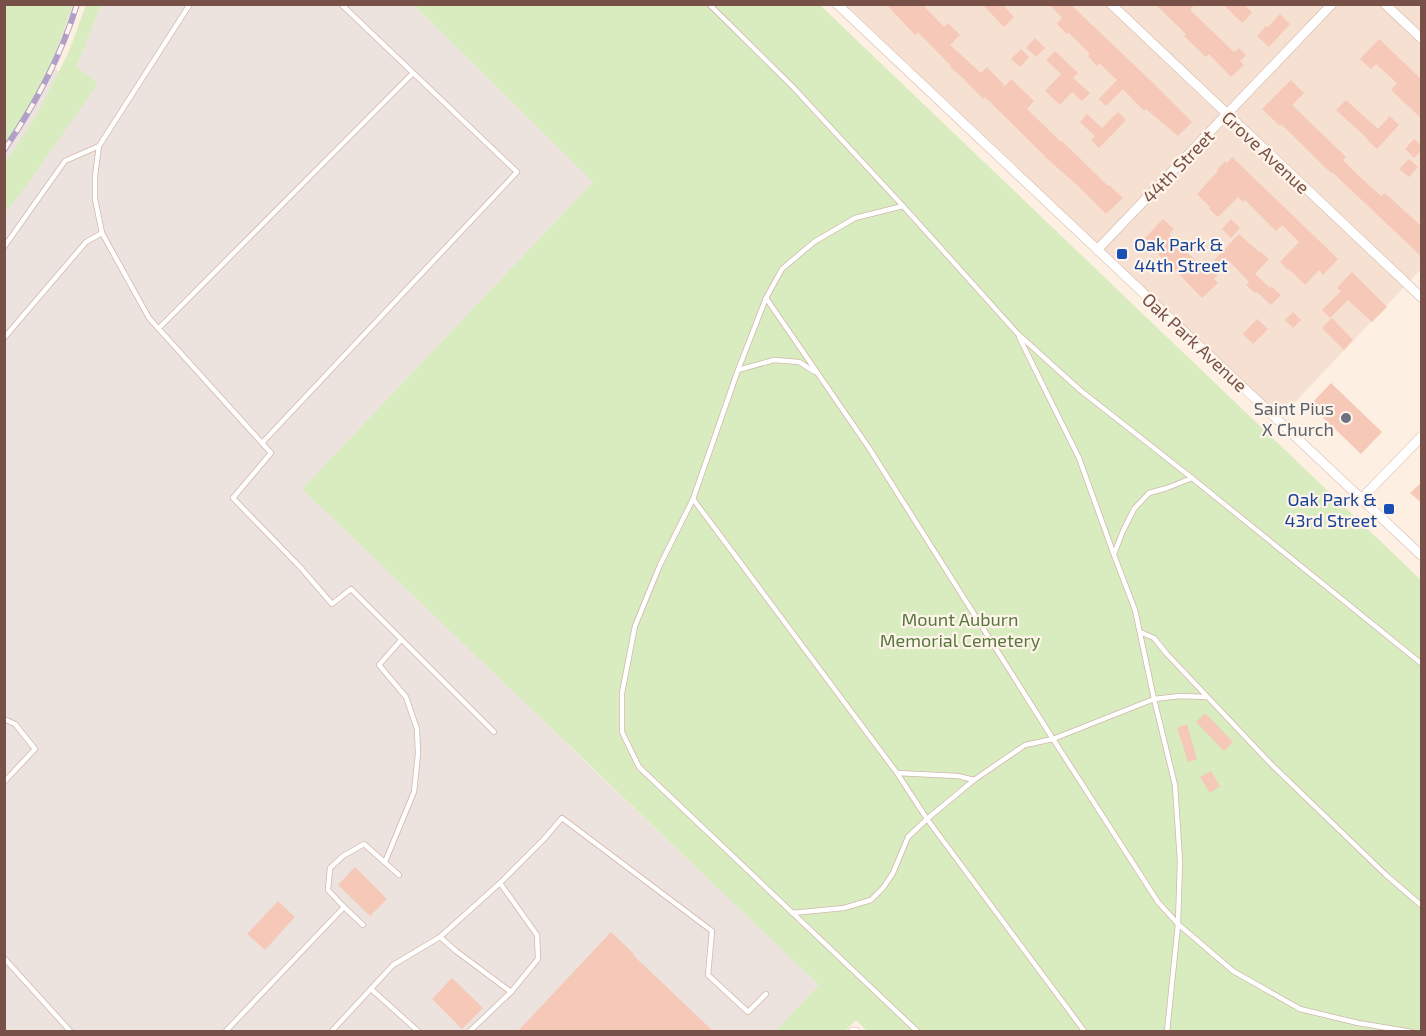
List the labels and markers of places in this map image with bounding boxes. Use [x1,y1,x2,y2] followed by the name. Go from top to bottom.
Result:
[1134,233,1228,276] place label: Oak Park & 44th Street
[1115,247,1129,261] marker: Oak Park & 44th Street
[1254,397,1334,440] place label: Saint Pius X Church
[1339,411,1353,425] marker: Saint Pius X Church
[1285,488,1377,531] place label: Oak Park & 43rd Street
[1382,502,1396,516] marker: Oak Park & 43rd Street

